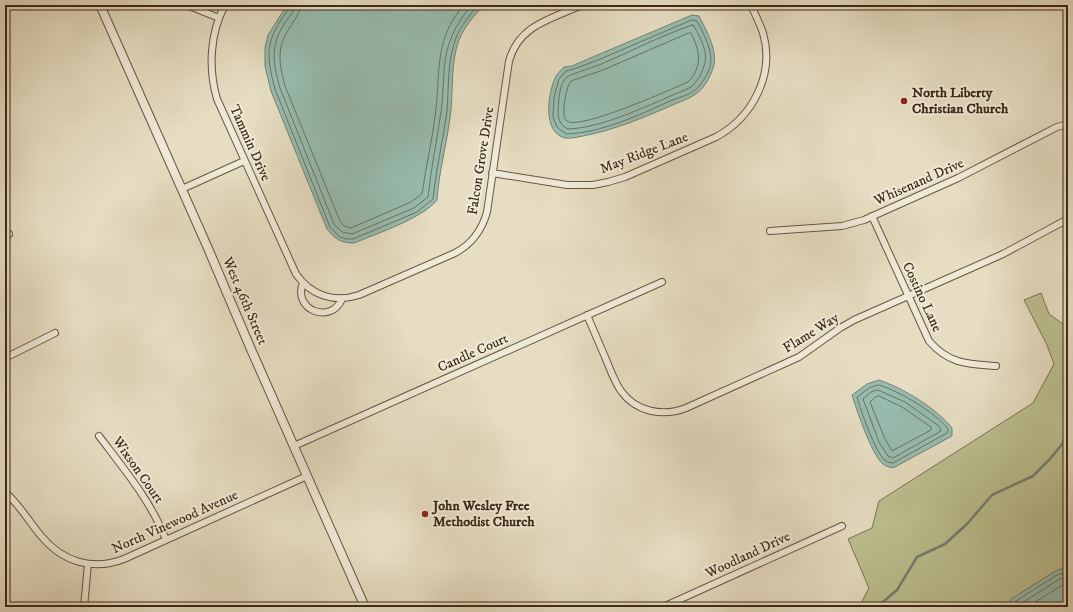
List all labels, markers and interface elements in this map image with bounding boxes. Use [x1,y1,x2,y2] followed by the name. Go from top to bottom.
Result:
[912,84,1009,118] place label: North Liberty Christian Church
[899,96,909,106] marker: North Liberty Christian Church
[225,102,275,184] street label: Tammin Drive
[464,105,498,216] street label: Falcon Grove Drive
[597,128,691,178] street label: May Ridge Lane
[870,154,967,210] street label: Whisenand Drive
[218,254,272,348] street label: West 46th Street
[898,259,946,335] street label: Costino Lane
[780,309,843,357] street label: Flame Way
[435,329,511,376] street label: Candle Court
[108,432,168,507] street label: Wixson Court
[109,486,241,558] street label: North Vinewood Avenue
[431,497,535,531] place label: John Wesley Free Methodist Church
[420,509,430,519] marker: John Wesley Free Methodist Church
[702,527,793,583] street label: Woodland Drive

